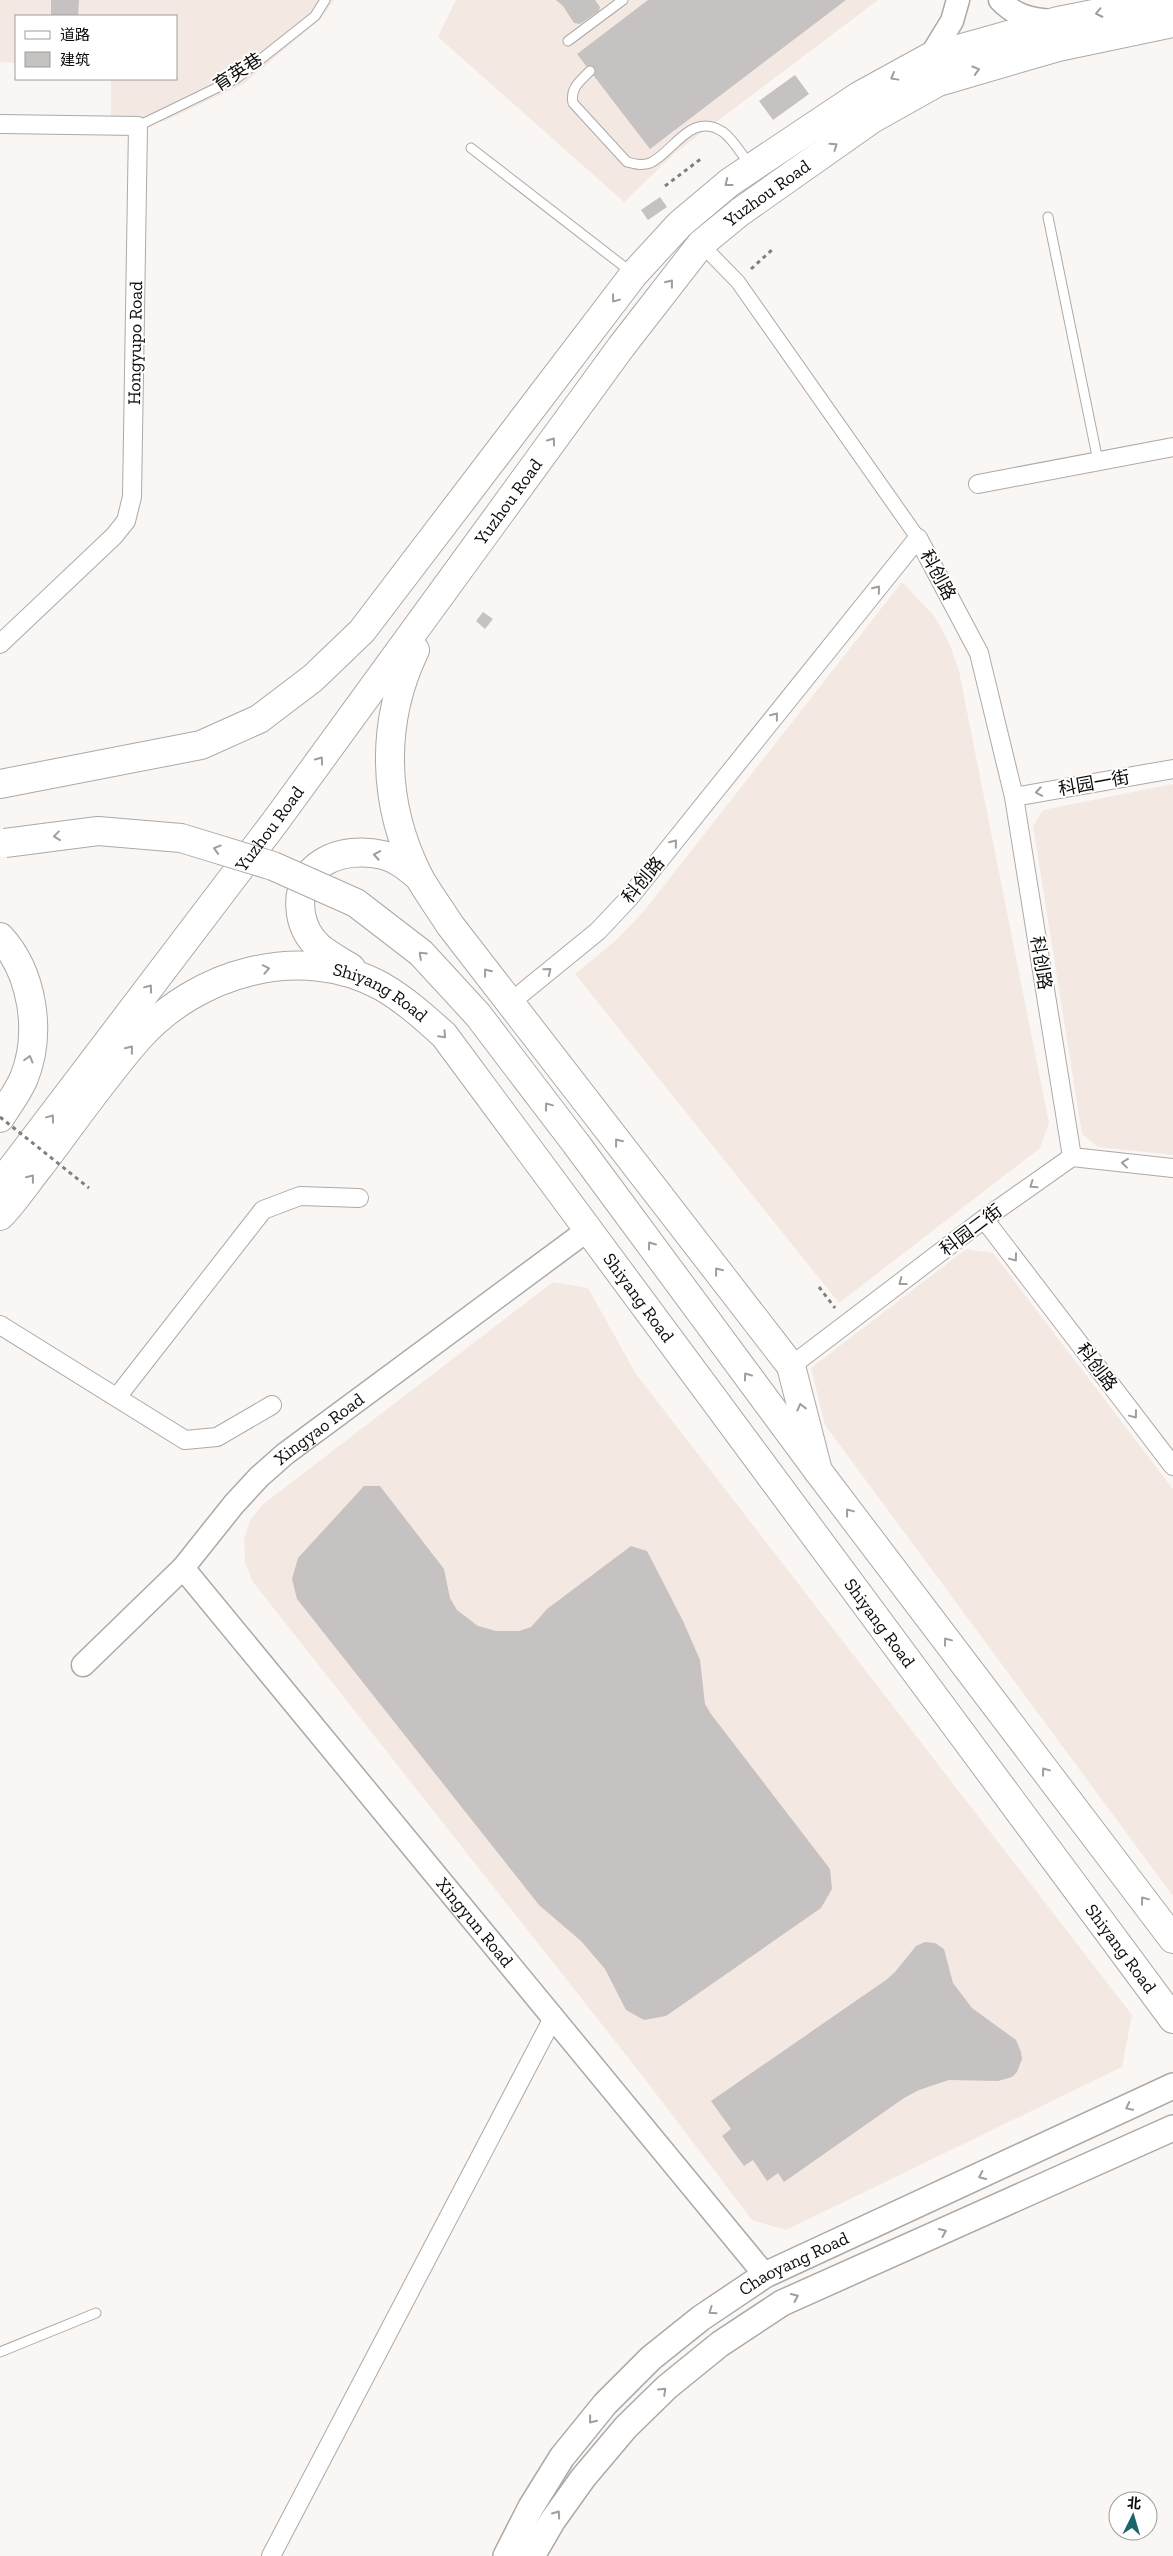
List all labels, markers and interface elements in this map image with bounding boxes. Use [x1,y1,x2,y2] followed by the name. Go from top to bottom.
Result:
[1094,7,1103,18] one-way arrow
[15,15,178,80] legend
[60,26,90,44] text: 道路
[209,48,267,96] street label: 育英巷
[60,51,90,69] text: 建筑
[972,66,980,76] one-way arrow
[891,70,900,80] one-way arrow
[828,143,838,152] one-way arrow
[719,155,815,232] street label: Yuzhou Road
[725,178,734,187] one-way arrow
[665,280,673,289] one-way arrow
[123,281,147,405] street label: Hongyupo Road
[612,293,621,303] one-way arrow
[546,438,555,447] one-way arrow
[469,454,547,550] street label: Yuzhou Road
[916,546,960,604] street label: 科创路
[871,586,880,595] one-way arrow
[770,713,778,722] one-way arrow
[314,757,323,766] one-way arrow
[1057,766,1131,800] street label: 科园一街
[230,782,309,876] street label: Yuzhou Road
[1034,787,1043,797] one-way arrow
[53,831,61,841] one-way arrow
[668,840,676,849] one-way arrow
[214,845,222,855] one-way arrow
[372,850,381,860] one-way arrow
[617,852,669,908] street label: 科创路
[1026,935,1056,991] street label: 科创路
[418,951,427,960] one-way arrow
[331,958,432,1027] street label: Shiyang Road
[262,964,271,974] one-way arrow
[543,968,552,977] one-way arrow
[484,969,492,978] one-way arrow
[143,984,152,994] one-way arrow
[437,1029,446,1038] one-way arrow
[124,1045,133,1055] one-way arrow
[23,1055,34,1064] one-way arrow
[545,1103,553,1112] one-way arrow
[45,1115,53,1124] one-way arrow
[616,1139,624,1148] one-way arrow
[1120,1158,1128,1169] one-way arrow
[25,1175,33,1184] one-way arrow
[1029,1179,1038,1188] one-way arrow
[936,1200,1006,1260] street label: 科园二街
[648,1241,657,1251] one-way arrow
[598,1249,679,1347] street label: Shiyang Road
[1008,1252,1016,1261] one-way arrow
[715,1268,723,1277] one-way arrow
[899,1276,908,1284] one-way arrow
[1072,1339,1122,1395] street label: 科创路
[744,1372,753,1382] one-way arrow
[270,1388,369,1469] street label: Xingyao Road
[797,1404,807,1412] one-way arrow
[1128,1409,1136,1418] one-way arrow
[846,1509,854,1518] one-way arrow
[839,1574,920,1672] street label: Shiyang Road
[944,1637,953,1647] one-way arrow
[1043,1768,1051,1777] one-way arrow
[432,1873,518,1972] street label: Xingyun Road
[1141,1897,1149,1906] one-way arrow
[1081,1900,1161,1998] street label: Shiyang Road
[1125,2101,1134,2111] one-way arrow
[978,2169,987,2180] one-way arrow
[734,2227,852,2301] street label: Chaoyang Road
[938,2227,947,2238] one-way arrow
[790,2293,799,2304] one-way arrow
[708,2305,718,2314] one-way arrow
[657,2388,666,2397] one-way arrow
[590,2414,598,2423] one-way arrow
[1108,2491,1158,2541] north arrow
[1126,2494,1142,2513] text: 北
[551,2510,560,2520] one-way arrow

